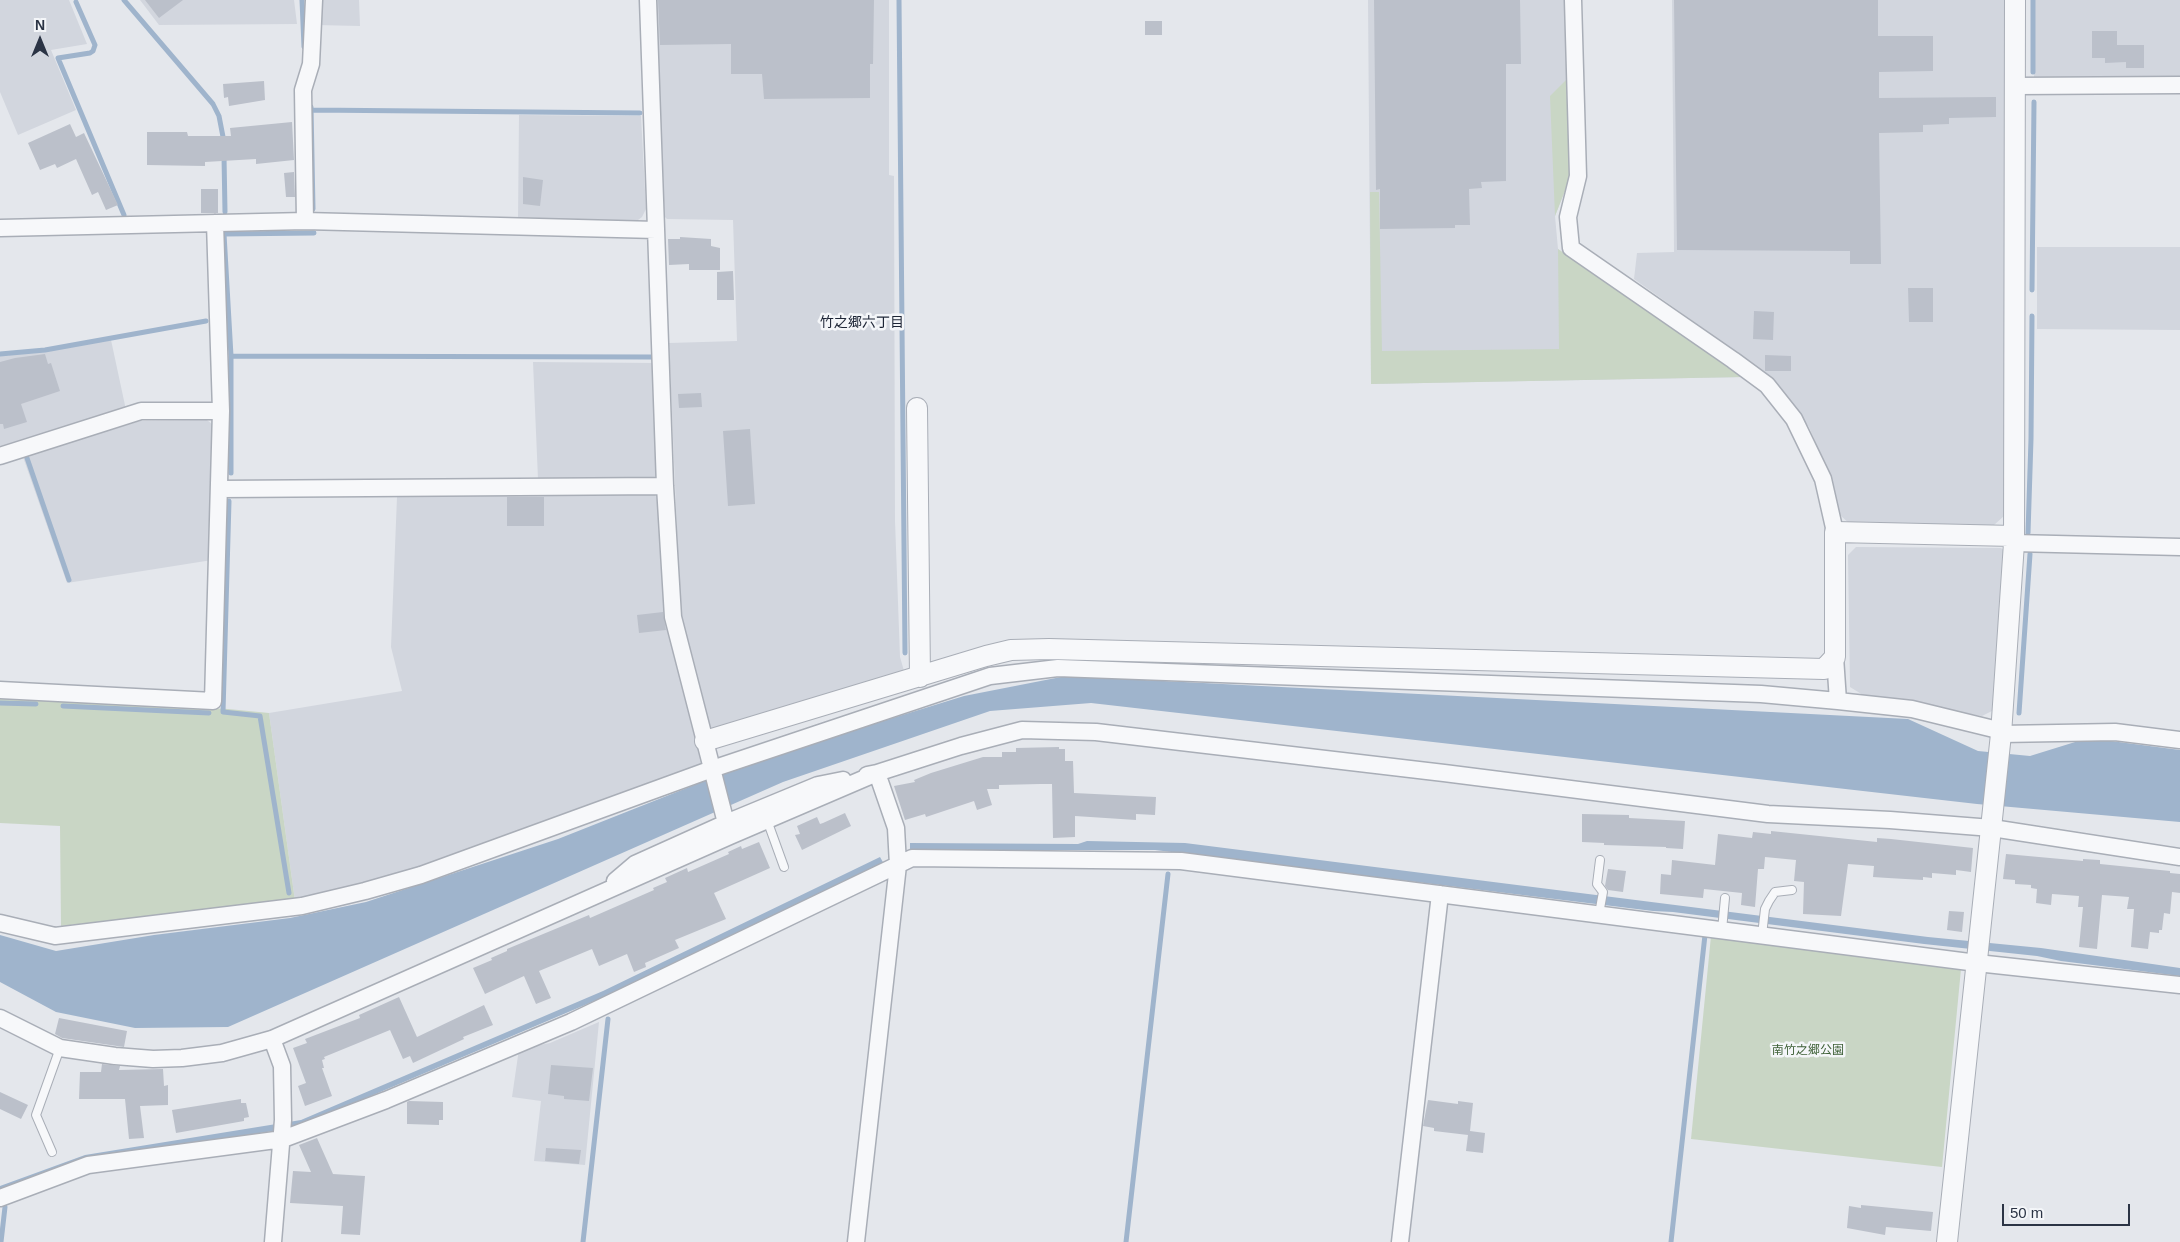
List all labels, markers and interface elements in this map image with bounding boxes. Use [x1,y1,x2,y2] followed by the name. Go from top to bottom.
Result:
[15,15,65,65] north arrow
[35,17,45,33] text: N
[820,315,904,331] district label: 竹之郷六丁目
[1772,1044,1844,1058] park label: 南竹之郷公園
[2005,1194,2132,1226] scale bar
[2010,1204,2043,1221] text: 50 m

